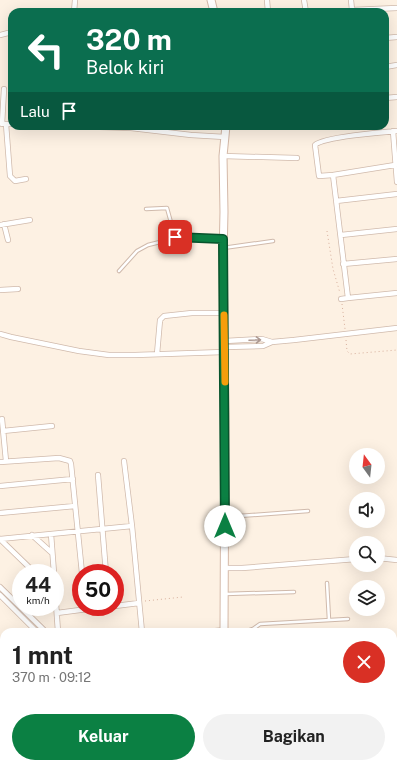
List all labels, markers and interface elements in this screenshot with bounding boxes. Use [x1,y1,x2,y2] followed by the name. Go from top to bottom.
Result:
[86,23,172,56] text: 320 m
[20,24,72,76] icon: left
[86,57,164,78] text: Belok kiri
[58,100,80,122] icon: arrive
[20,103,50,120] text: Lalu
[158,220,192,254] pin
[164,226,186,248] icon: arrive
[248,336,261,343] one-way arrow
[349,448,385,484] north arrow
[349,448,385,616] map controls
[349,492,385,528] button: sound
[204,505,246,547] position arrow
[349,536,385,572] button: search
[72,564,124,616] speed limit sign: 50
[25,573,51,597] text: 44
[349,580,385,616] button: layers
[26,594,50,606] text: km/h
[12,641,73,669] text: 1 mnt
[343,641,385,683] button: close
[12,670,91,685] text: 370 m · 09:12
[12,714,195,760] button: Keluar
[203,714,385,760] button: Bagikan

